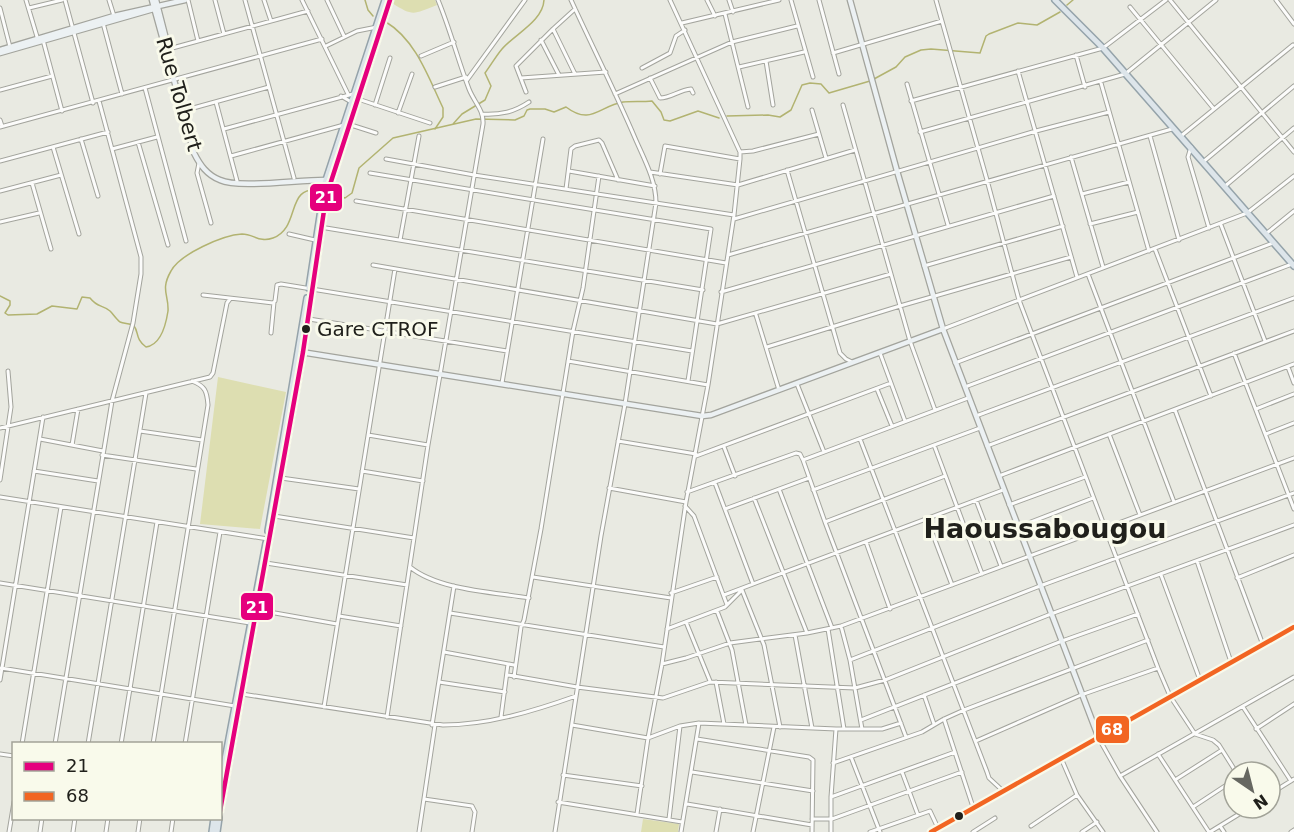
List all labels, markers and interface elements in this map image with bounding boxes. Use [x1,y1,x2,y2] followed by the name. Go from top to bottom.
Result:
[151,34,207,154] street label: Rue Tolbert
[309,183,343,212] line badge: 21
[315,188,337,207] text: 21
[317,317,439,341] place label: Gare CTROF
[300,323,312,335] marker: Gare CTROF
[923,513,1167,544] district label: Haoussabougou
[240,592,274,621] line badge: 21
[246,598,268,617] text: 21
[1095,715,1130,744] line badge: 68
[1101,720,1123,739] text: 68
[12,742,222,820] legend
[66,755,89,776] text: 21
[1222,760,1282,820] north arrow
[66,785,89,806] text: 68
[1249,790,1271,813] text: N
[953,810,965,822] unlabelled marker

